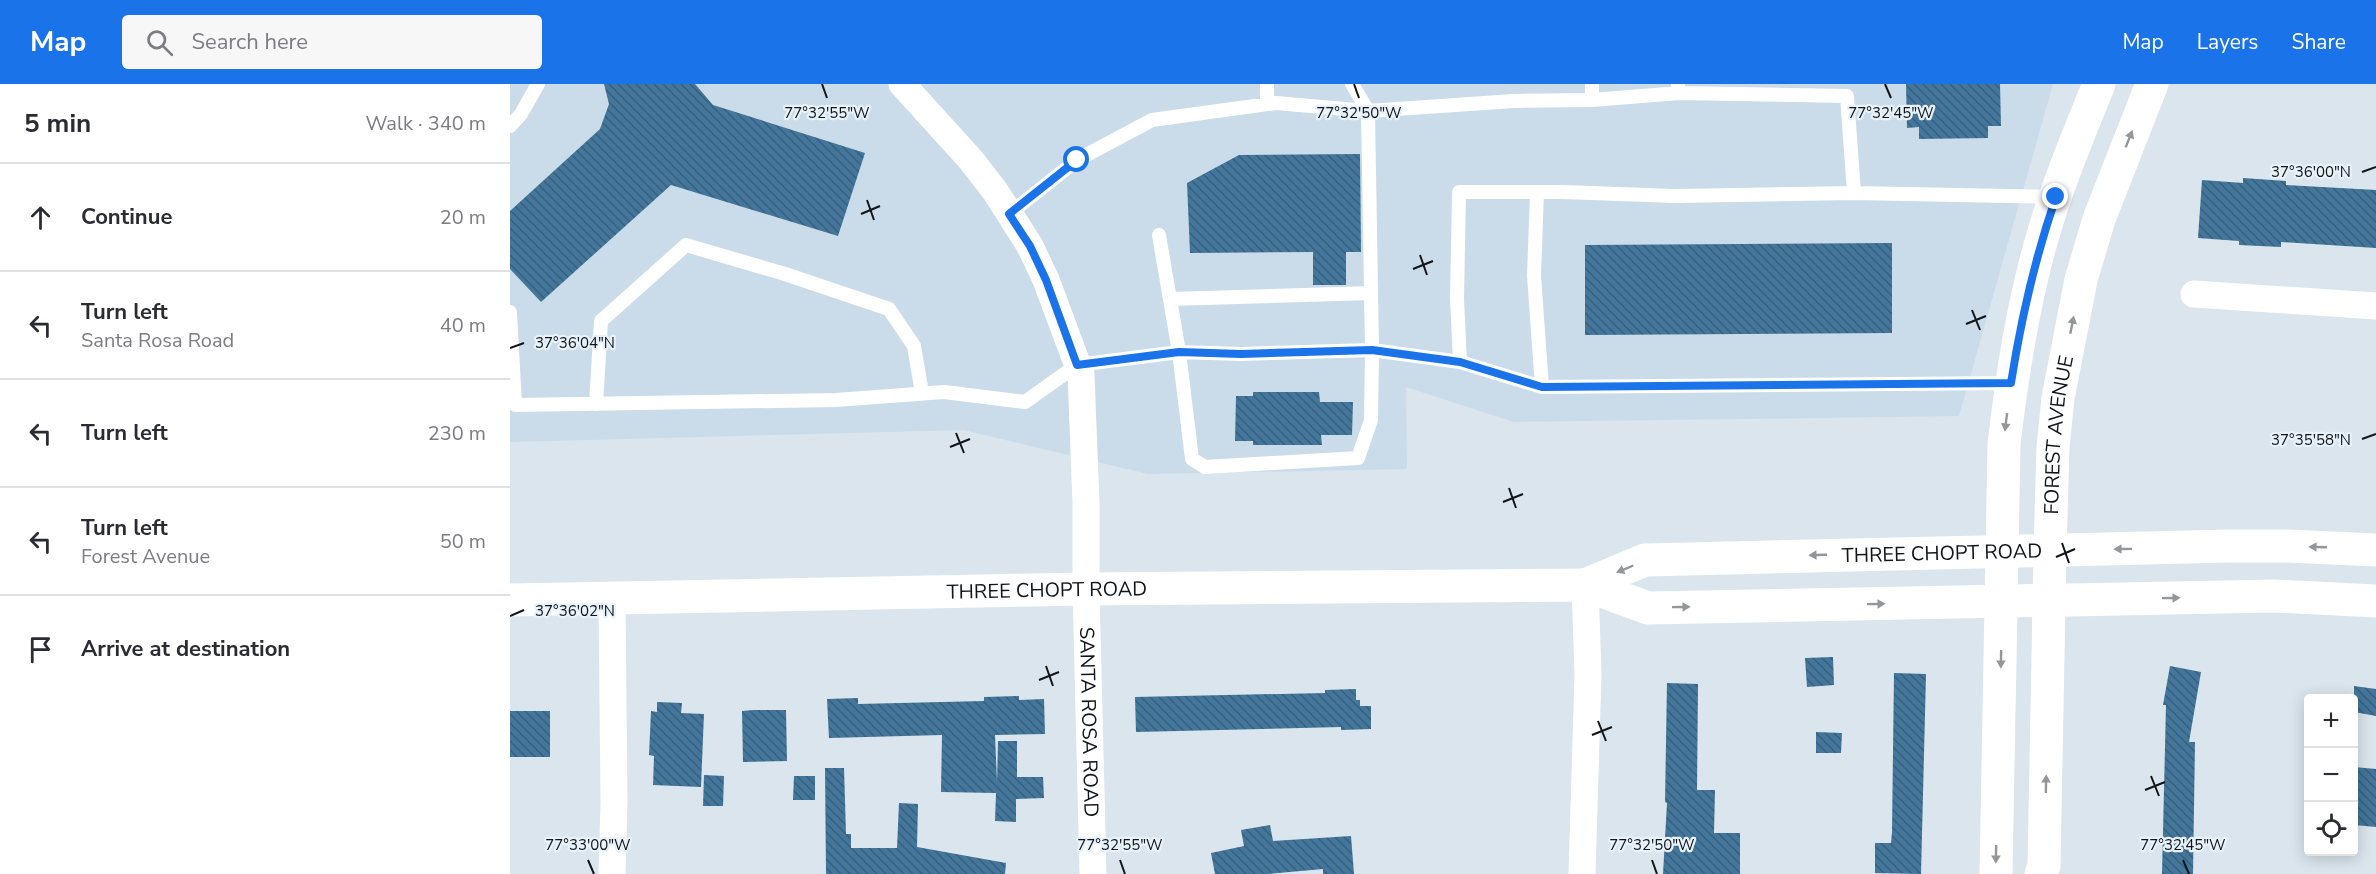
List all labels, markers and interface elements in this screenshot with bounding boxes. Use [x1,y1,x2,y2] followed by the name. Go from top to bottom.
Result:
[122,15,542,69] search box
[30,23,86,61] text: Map
[143,26,176,59] icon: search
[191,27,308,57] text: Search here
[2122,28,2164,56] text: Map
[2197,28,2258,56] text: Layers
[2291,28,2346,56] text: Share
[784,103,870,123] text: 77°32'55"W
[1316,103,1402,123] text: 77°32'50"W
[1848,103,1934,123] text: 77°32'45"W
[24,106,91,141] text: 5 min
[366,110,486,137] text: Walk · 340 m
[2125,130,2134,148] one-way arrow
[1063,146,1089,172] route start
[2271,162,2351,182] text: 37°36'00"N
[2042,183,2068,209] route end
[24,201,57,234] icon: ahead
[81,202,172,232] text: Continue
[440,204,486,231] text: 20 m
[81,297,168,327] text: Turn left
[24,309,57,342] icon: left
[440,312,486,339] text: 40 m
[2068,315,2077,334] one-way arrow
[81,327,234,354] text: Santa Rosa Road
[535,333,615,353] text: 37°36'04"N
[2038,353,2080,515] street label: FOREST AVENUE
[2002,413,2011,432] one-way arrow
[24,417,57,450] icon: left
[81,418,168,448] text: Turn left
[428,420,486,447] text: 230 m
[2271,430,2351,450] text: 37°35'58"N
[81,513,168,543] text: Turn left
[24,525,57,558] icon: left
[440,528,486,555] text: 50 m
[1841,537,2042,569] street label: THREE CHOPT ROAD
[81,543,210,570] text: Forest Avenue
[2308,543,2327,552] one-way arrow
[2113,544,2132,553] one-way arrow
[1808,550,1827,560] one-way arrow
[1616,564,1633,573] one-way arrow
[946,576,1147,606] street label: THREE CHOPT ROAD
[2162,593,2181,603] one-way arrow
[1867,599,1886,608] one-way arrow
[535,601,615,621] text: 37°36'02"N
[1672,603,1691,612] one-way arrow
[1073,626,1105,817] street label: SANTA ROSA ROAD
[24,633,57,666] icon: arrive
[81,634,290,664] text: Arrive at destination
[1996,650,2005,669] one-way arrow
[2304,694,2358,856] map controls
[2304,694,2358,748] button: +
[2304,748,2358,802] button: −
[2041,775,2050,794] one-way arrow
[2304,802,2358,856] button: locate
[545,835,631,855] text: 77°33'00"W
[1077,835,1163,855] text: 77°32'55"W
[1609,835,1695,855] text: 77°32'50"W
[2140,835,2226,855] text: 77°32'45"W
[1991,845,2000,864] one-way arrow

